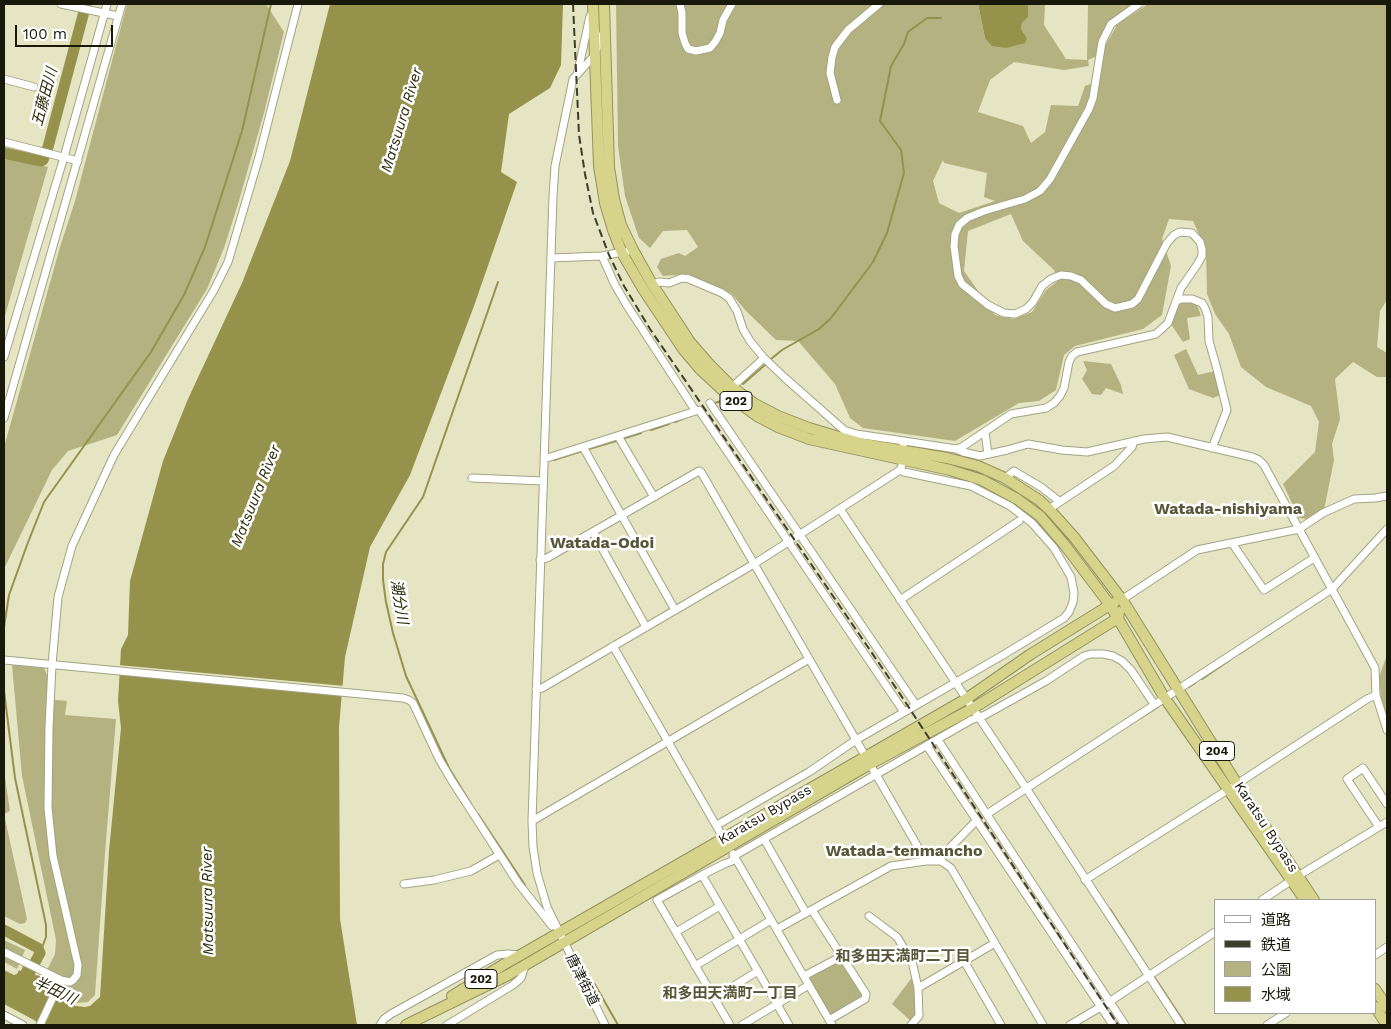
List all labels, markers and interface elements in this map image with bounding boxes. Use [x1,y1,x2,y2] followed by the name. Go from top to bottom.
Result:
[18,15,115,47] scale bar
[23,25,67,43] text: 100 m
[29,66,61,128] water label: 五藤田川
[378,66,426,174] water label: Matsuura River
[720,392,752,411] road number: 202
[227,442,285,550] water label: Matsuura River
[1154,499,1302,519] district label: Watada-nishiyama
[550,533,654,553] district label: Watada-Odoi
[387,578,411,626] water label: 潮分川
[1200,741,1234,760] road number: 204
[1230,779,1302,875] street label: Karatsu Bypass
[716,782,814,848] street label: Karatsu Bypass
[826,841,982,861] district label: Watada-tenmancho
[198,847,218,955] water label: Matsuura River
[1214,899,1376,1014] legend
[1261,911,1291,929] text: 道路
[1261,936,1291,954] text: 鉄道
[836,948,970,966] district label: 和多田天満町二丁目
[562,951,602,1009] street label: 唐津街道
[1261,961,1291,979] text: 公園
[465,970,497,989] road number: 202
[31,973,79,1009] water label: 半田川
[663,985,797,1003] district label: 和多田天満町一丁目
[1261,986,1291,1004] text: 水域

